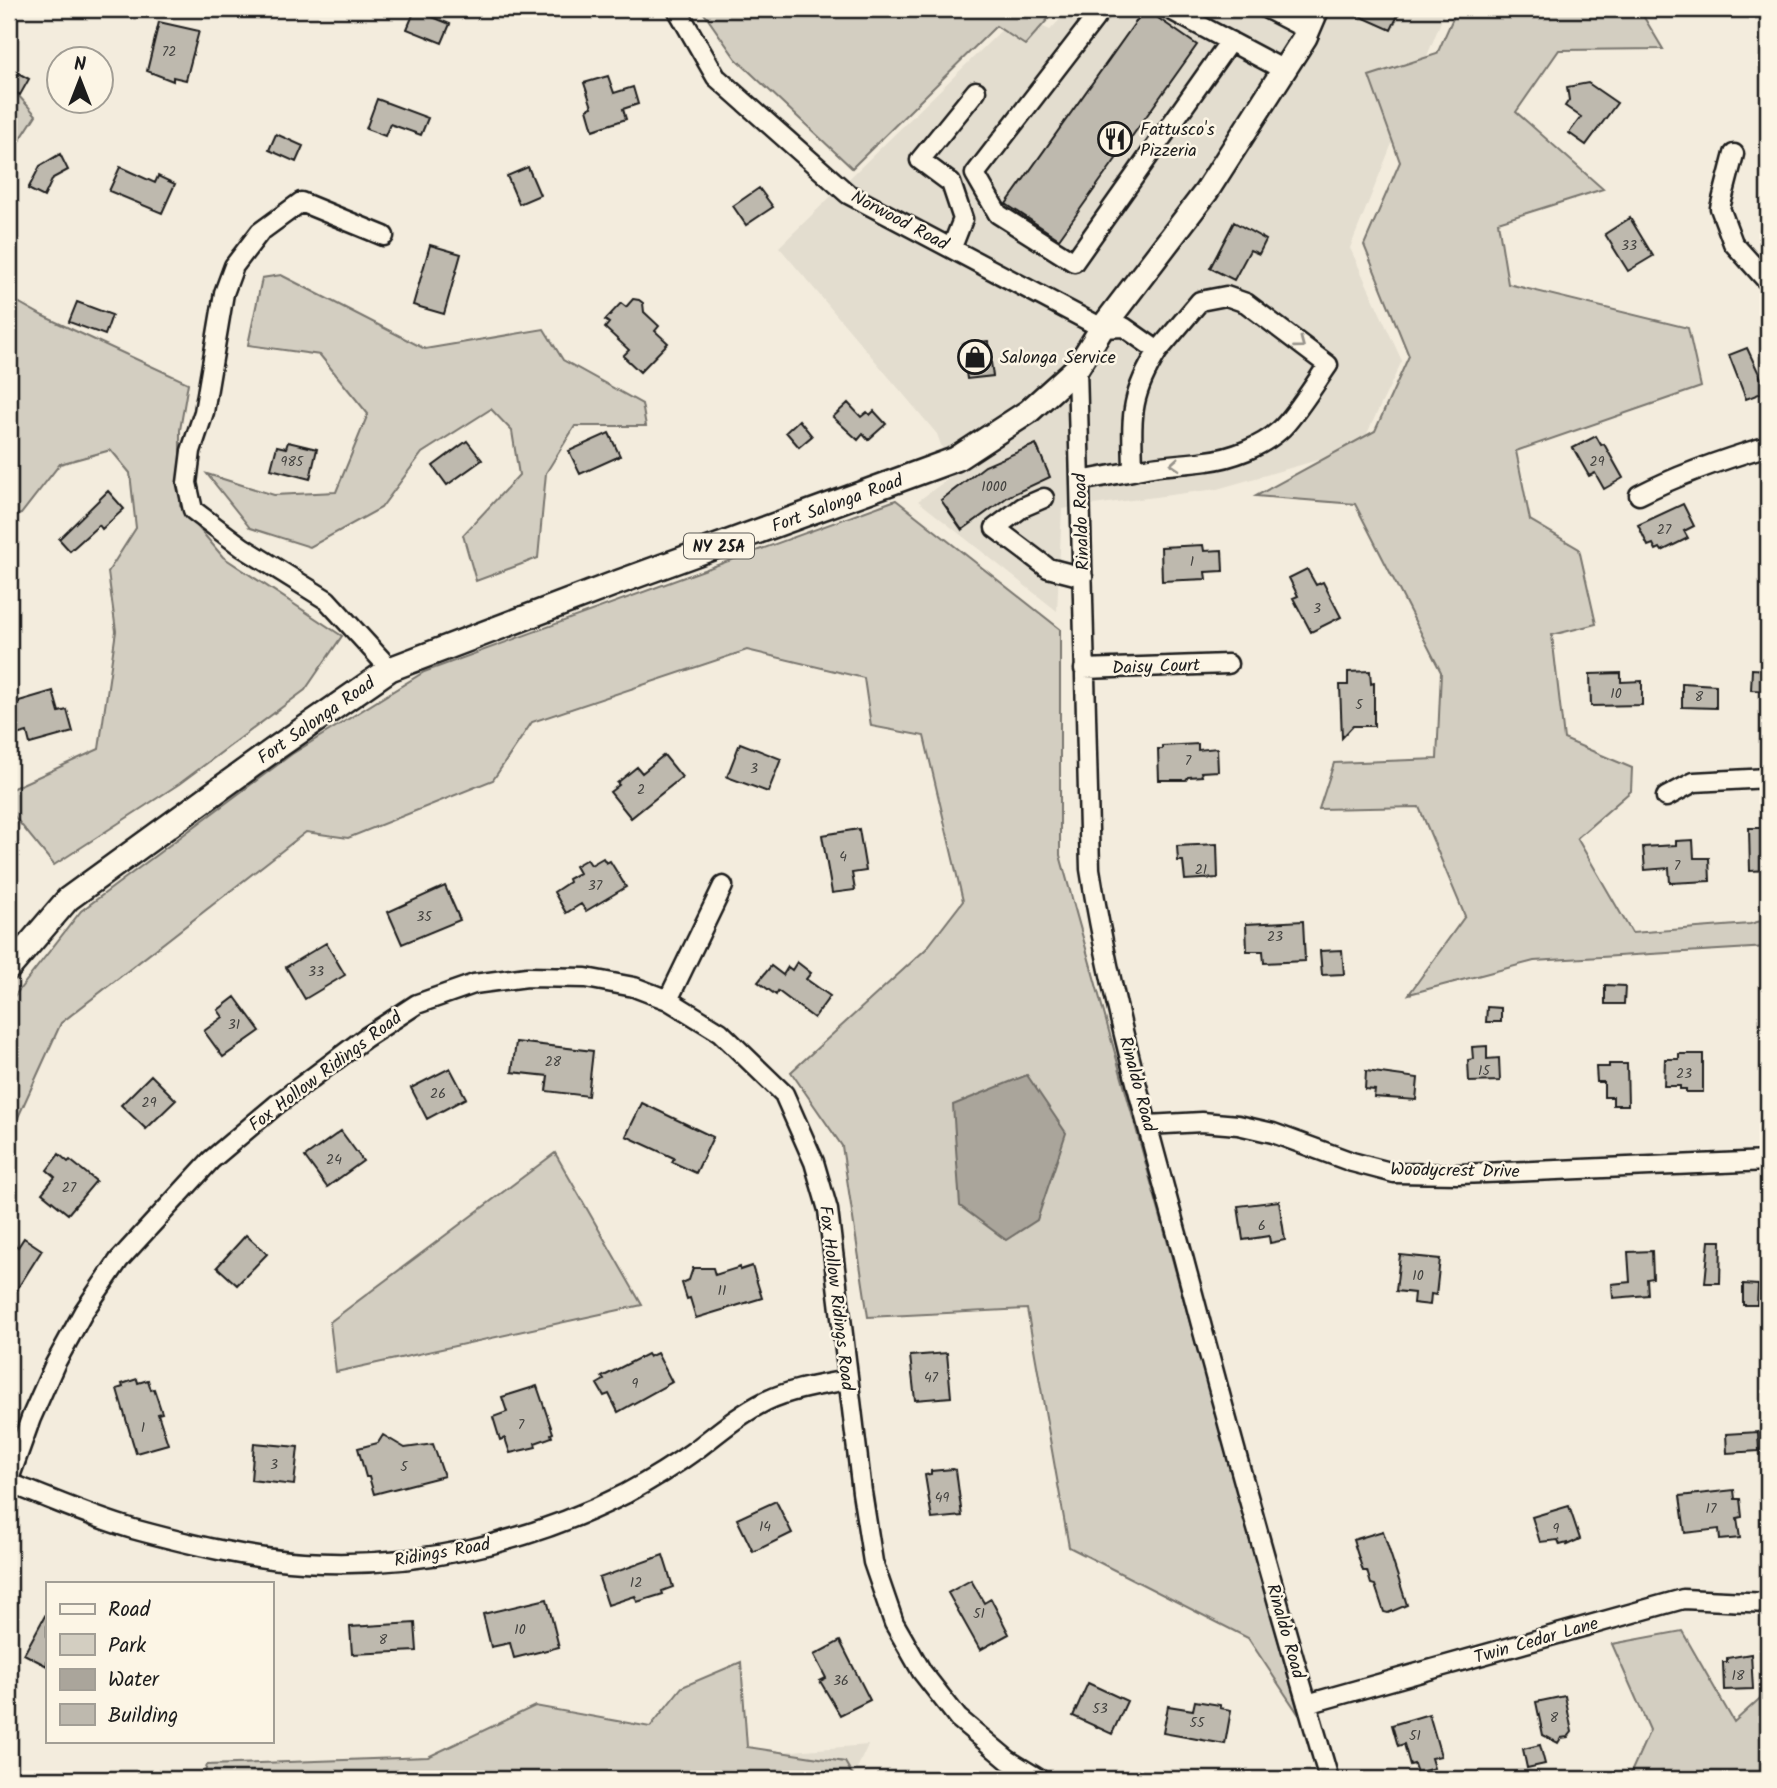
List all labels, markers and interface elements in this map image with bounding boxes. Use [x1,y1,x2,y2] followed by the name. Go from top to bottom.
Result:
[162,41,176,63] house number: 72
[46,46,116,116] north arrow
[74,50,86,80] text: N
[1140,116,1215,166] place label: Fattusco's Pizzeria
[1096,120,1134,158] restaurant icon: Fattusco's Pizzeria
[845,183,954,260] street label: Norwood Road
[1621,235,1637,257] house number: 33
[1292,336,1305,349] one-way arrow
[956,338,994,376] shop icon: Salonga Service
[1000,344,1116,373] place label: Salonga Service
[281,451,305,473] house number: 985
[1590,451,1605,473] house number: 29
[1169,456,1180,471] one-way arrow
[768,467,908,542] street label: Fort Salonga Road
[1066,472,1099,571] street label: Rinaldo Road
[981,476,1007,498] house number: 1000
[1657,519,1672,541] house number: 27
[684,534,754,558] road number: NY 25A
[1190,551,1194,573] house number: 1
[1313,598,1321,620] house number: 3
[1111,651,1202,684] street label: Daisy Court
[252,669,383,773] street label: Fort Salonga Road
[1610,683,1622,705] house number: 10
[1695,686,1704,708] house number: 8
[1355,694,1364,716] house number: 5
[1185,750,1192,772] house number: 7
[750,758,758,780] house number: 3
[637,779,645,801] house number: 2
[839,846,847,868] house number: 4
[1674,855,1681,877] house number: 7
[1195,859,1207,881] house number: 21
[588,875,603,897] house number: 37
[416,906,433,928] house number: 35
[1267,926,1283,948] house number: 23
[308,961,324,983] house number: 33
[243,1004,410,1140] street label: Fox Hollow Ridings Road
[228,1014,240,1036] house number: 31
[1110,1033,1163,1136] street label: Rinaldo Road
[545,1051,562,1073] house number: 28
[1478,1060,1491,1082] house number: 15
[1676,1063,1692,1085] house number: 23
[430,1083,446,1105] house number: 26
[142,1092,157,1114] house number: 29
[326,1149,342,1171] house number: 24
[1390,1156,1520,1187] street label: Woodycrest Drive
[62,1177,77,1199] house number: 27
[810,1204,861,1393] street label: Fox Hollow Ridings Road
[1258,1215,1266,1237] house number: 6
[1412,1265,1424,1287] house number: 10
[718,1280,726,1302] house number: 11
[924,1367,939,1389] house number: 47
[632,1373,639,1395] house number: 9
[518,1414,525,1436] house number: 7
[141,1417,145,1439] house number: 1
[270,1454,278,1476] house number: 3
[400,1456,409,1478] house number: 5
[935,1487,949,1509] house number: 49
[1706,1498,1717,1520] house number: 17
[759,1516,771,1538] house number: 14
[1553,1518,1560,1540] house number: 9
[392,1531,494,1576] street label: Ridings Road
[630,1572,642,1594] house number: 12
[1257,1580,1312,1683] street label: Rinaldo Road
[46,1582,273,1742] legend
[108,1594,151,1627] text: Road
[973,1603,985,1625] house number: 51
[1471,1610,1602,1673] street label: Twin Cedar Lane
[514,1619,526,1641] house number: 10
[379,1629,388,1651] house number: 8
[108,1630,146,1663] text: Park
[108,1664,160,1697] text: Water
[1732,1665,1745,1687] house number: 18
[833,1670,849,1692] house number: 36
[1092,1698,1108,1720] house number: 53
[108,1700,178,1733] text: Building
[1550,1707,1559,1729] house number: 8
[1189,1712,1206,1734] house number: 55
[1409,1725,1421,1747] house number: 51

